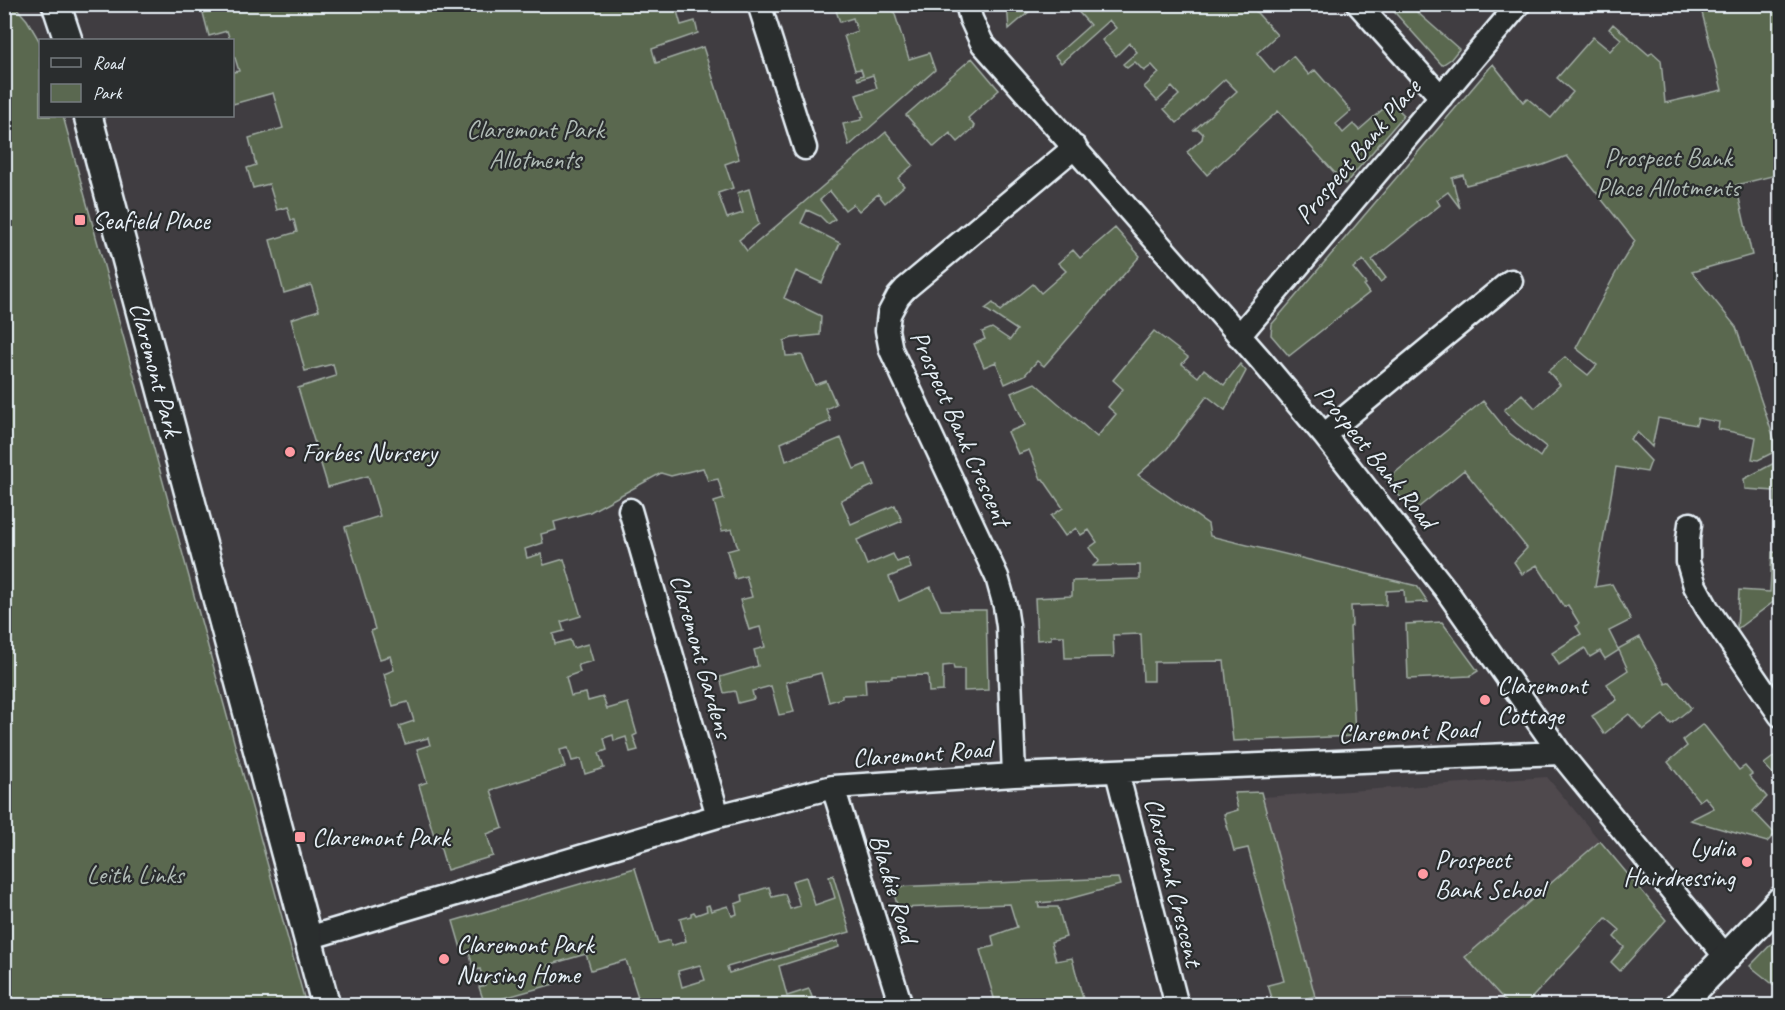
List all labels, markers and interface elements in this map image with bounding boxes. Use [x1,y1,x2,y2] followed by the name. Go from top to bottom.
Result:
[39,39,234,117] legend
[93,52,126,74] text: Road
[1287,71,1429,231] street label: Prospect Bank Place
[93,82,123,104] text: Park
[466,113,606,176] park label: Claremont Park Allotments
[1596,141,1742,204] park label: Prospect Bank Place Allotments
[92,204,211,237] place label: Seafield Place
[73,213,87,227] marker: Seafield Place
[122,298,190,442] street label: Claremont Park
[903,325,1020,534] street label: Prospect Bank Crescent
[1307,377,1446,538] street label: Prospect Bank Road
[302,436,439,469] place label: Forbes Nursery
[283,445,297,459] marker: Forbes Nursery
[662,570,741,744] street label: Claremont Gardens
[1497,669,1589,732] place label: Claremont Cottage
[1478,693,1492,707] marker: Claremont Cottage
[1338,712,1482,750] street label: Claremont Road
[851,732,997,775] street label: Claremont Road
[1137,795,1211,972] street label: Clarebank Crescent
[312,821,452,854] place label: Claremont Park
[293,830,307,844] marker: Claremont Park
[861,830,927,950] street label: Blackie Road
[1623,831,1737,894] place label: Lydia Hairdressing
[1435,843,1549,906] place label: Prospect Bank School
[1740,855,1754,869] marker: Lydia Hairdressing
[86,858,186,891] park label: Leith Links
[1416,867,1430,881] marker: Prospect Bank School
[456,928,596,991] place label: Claremont Park Nursing Home
[437,952,451,966] marker: Claremont Park Nursing Home

